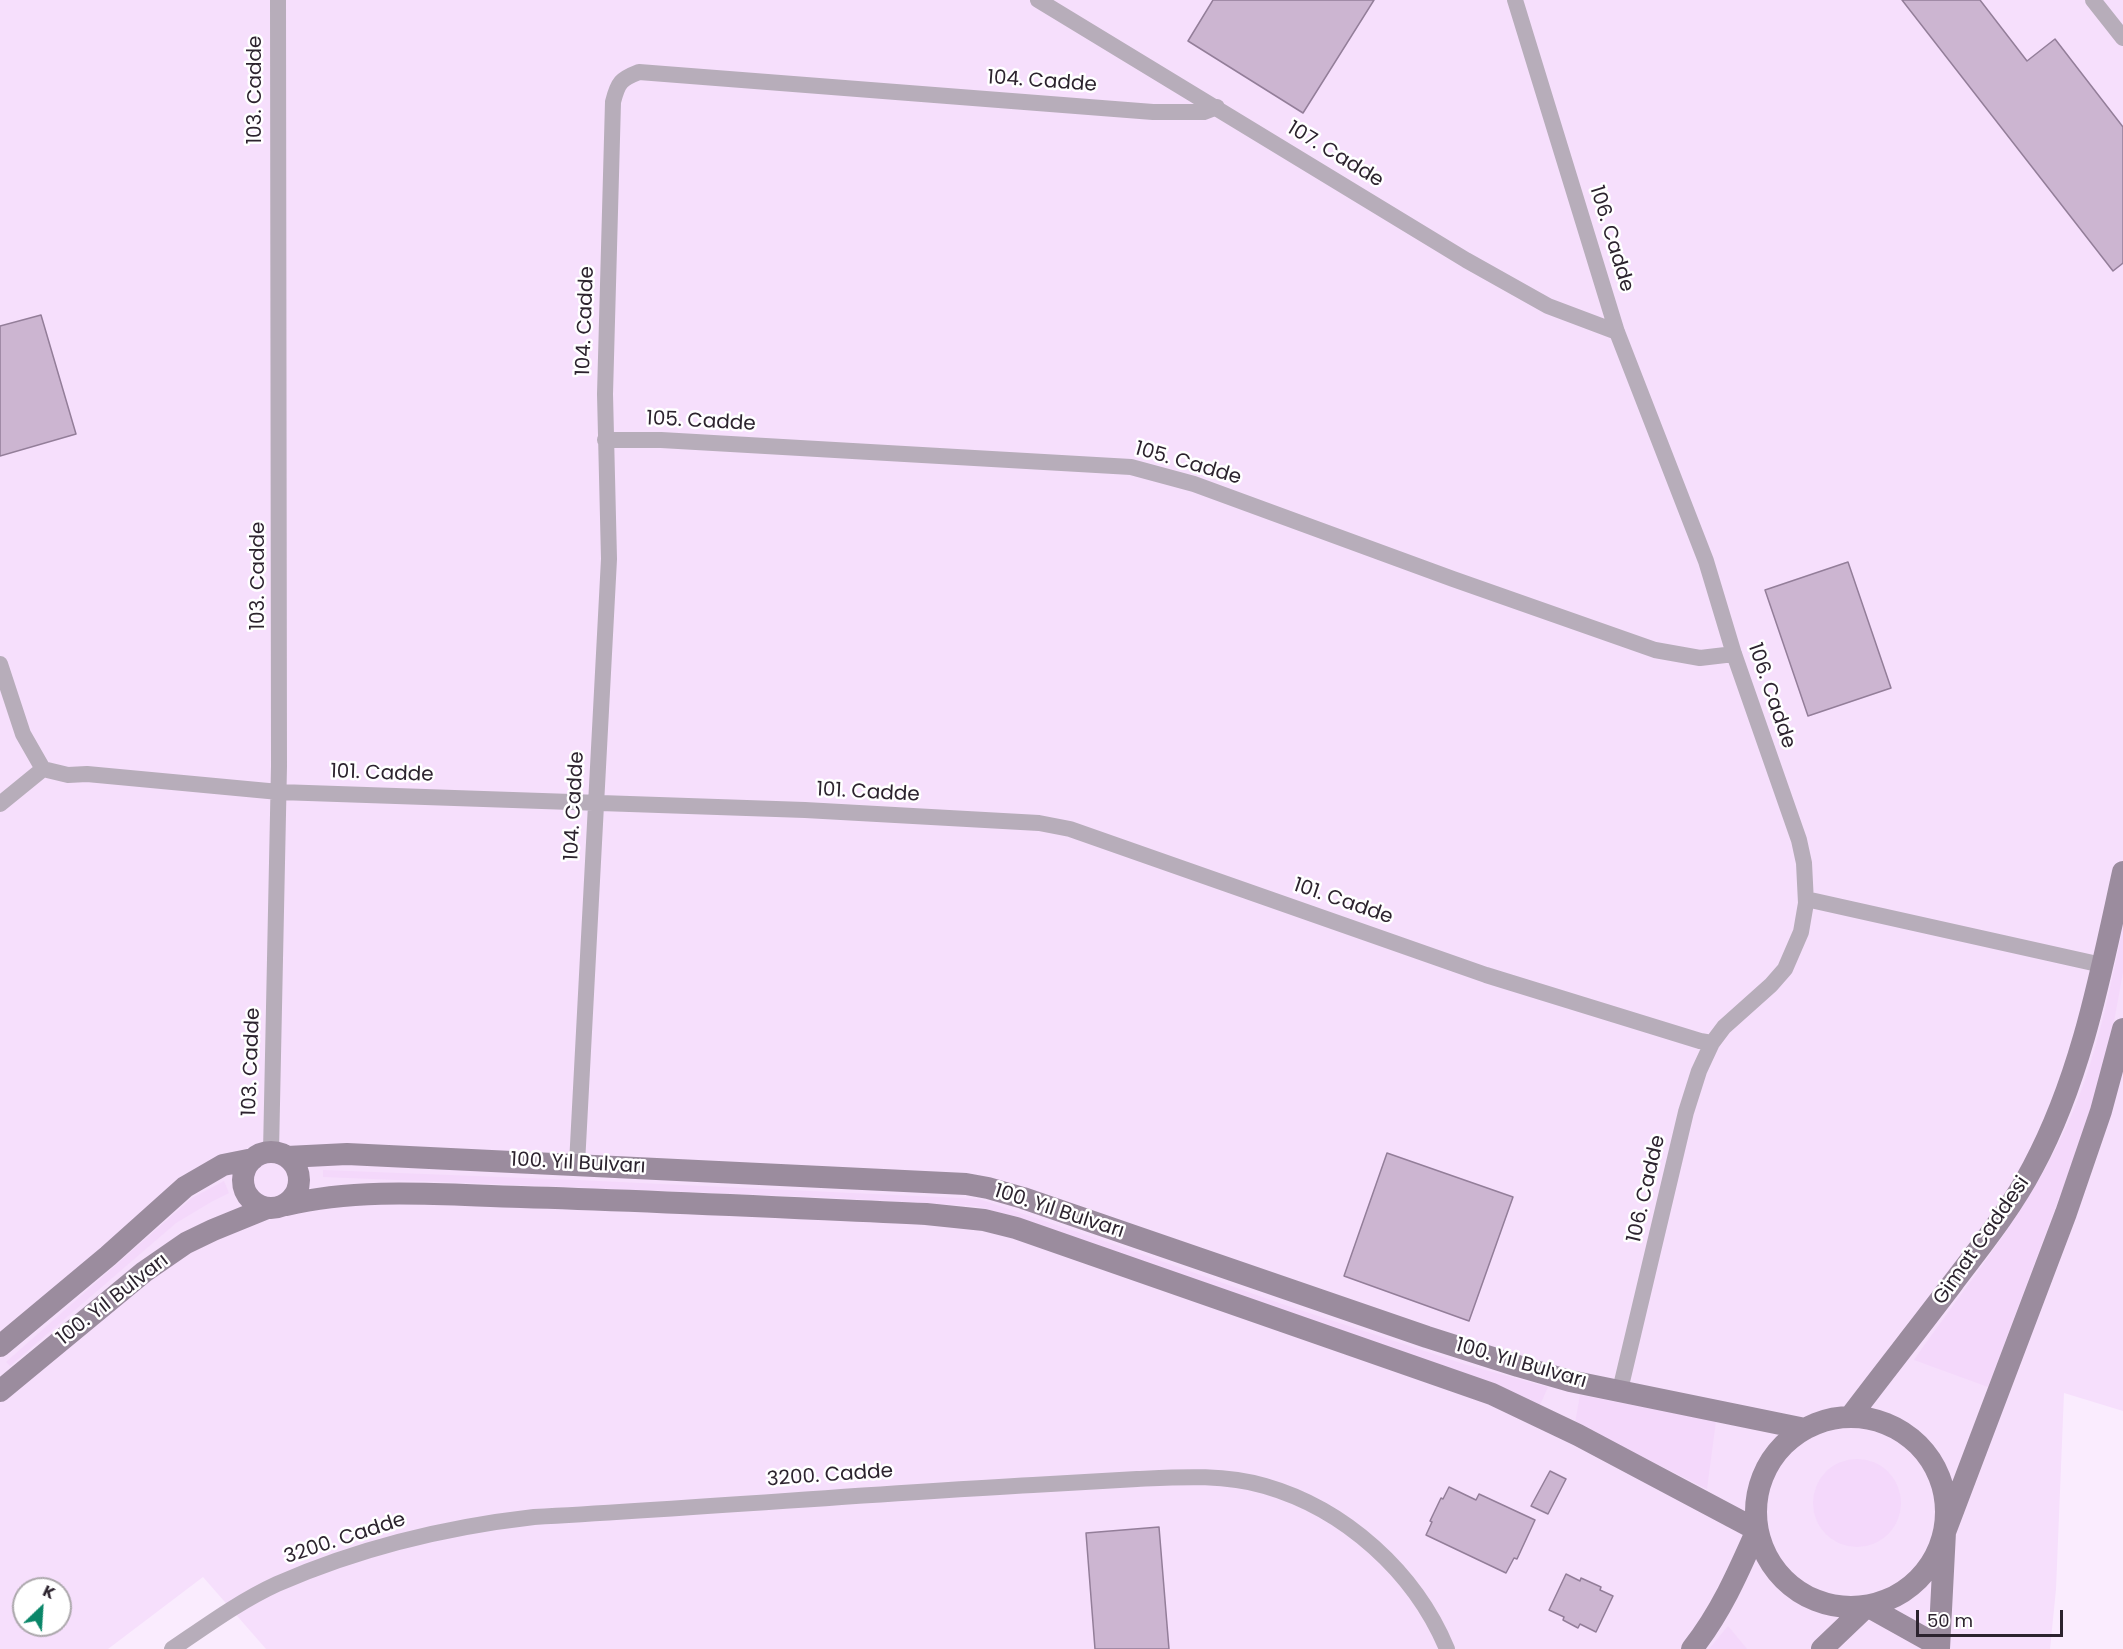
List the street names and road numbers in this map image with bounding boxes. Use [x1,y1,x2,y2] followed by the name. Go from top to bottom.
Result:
[244,36,268,144] street label: 103. Cadde
[987,66,1097,98] street label: 104. Cadde
[1283,117,1387,193] street label: 107. Cadde
[1584,183,1638,295] street label: 106. Cadde
[572,266,600,376] street label: 104. Cadde
[646,407,756,437] street label: 105. Cadde
[1132,437,1244,491] street label: 105. Cadde
[247,522,271,630] street label: 103. Cadde
[1742,640,1800,752] street label: 106. Cadde
[560,751,590,861] street label: 104. Cadde
[330,760,434,788] street label: 101. Cadde
[816,778,920,808] street label: 101. Cadde
[1290,874,1396,930] street label: 101. Cadde
[238,1007,266,1117] street label: 103. Cadde
[1623,1133,1671,1245] street label: 106. Cadde
[510,1148,646,1180] street label: 100. Yıl Bulvarı
[1929,1172,2035,1310] street label: Gimat Caddesi
[991,1180,1127,1244] street label: 100. Yıl Bulvarı
[52,1249,174,1351] street label: 100. Yıl Bulvarı
[1453,1334,1589,1394] street label: 100. Yıl Bulvarı
[766,1460,894,1492] street label: 3200. Cadde
[281,1508,409,1570] street label: 3200. Cadde

